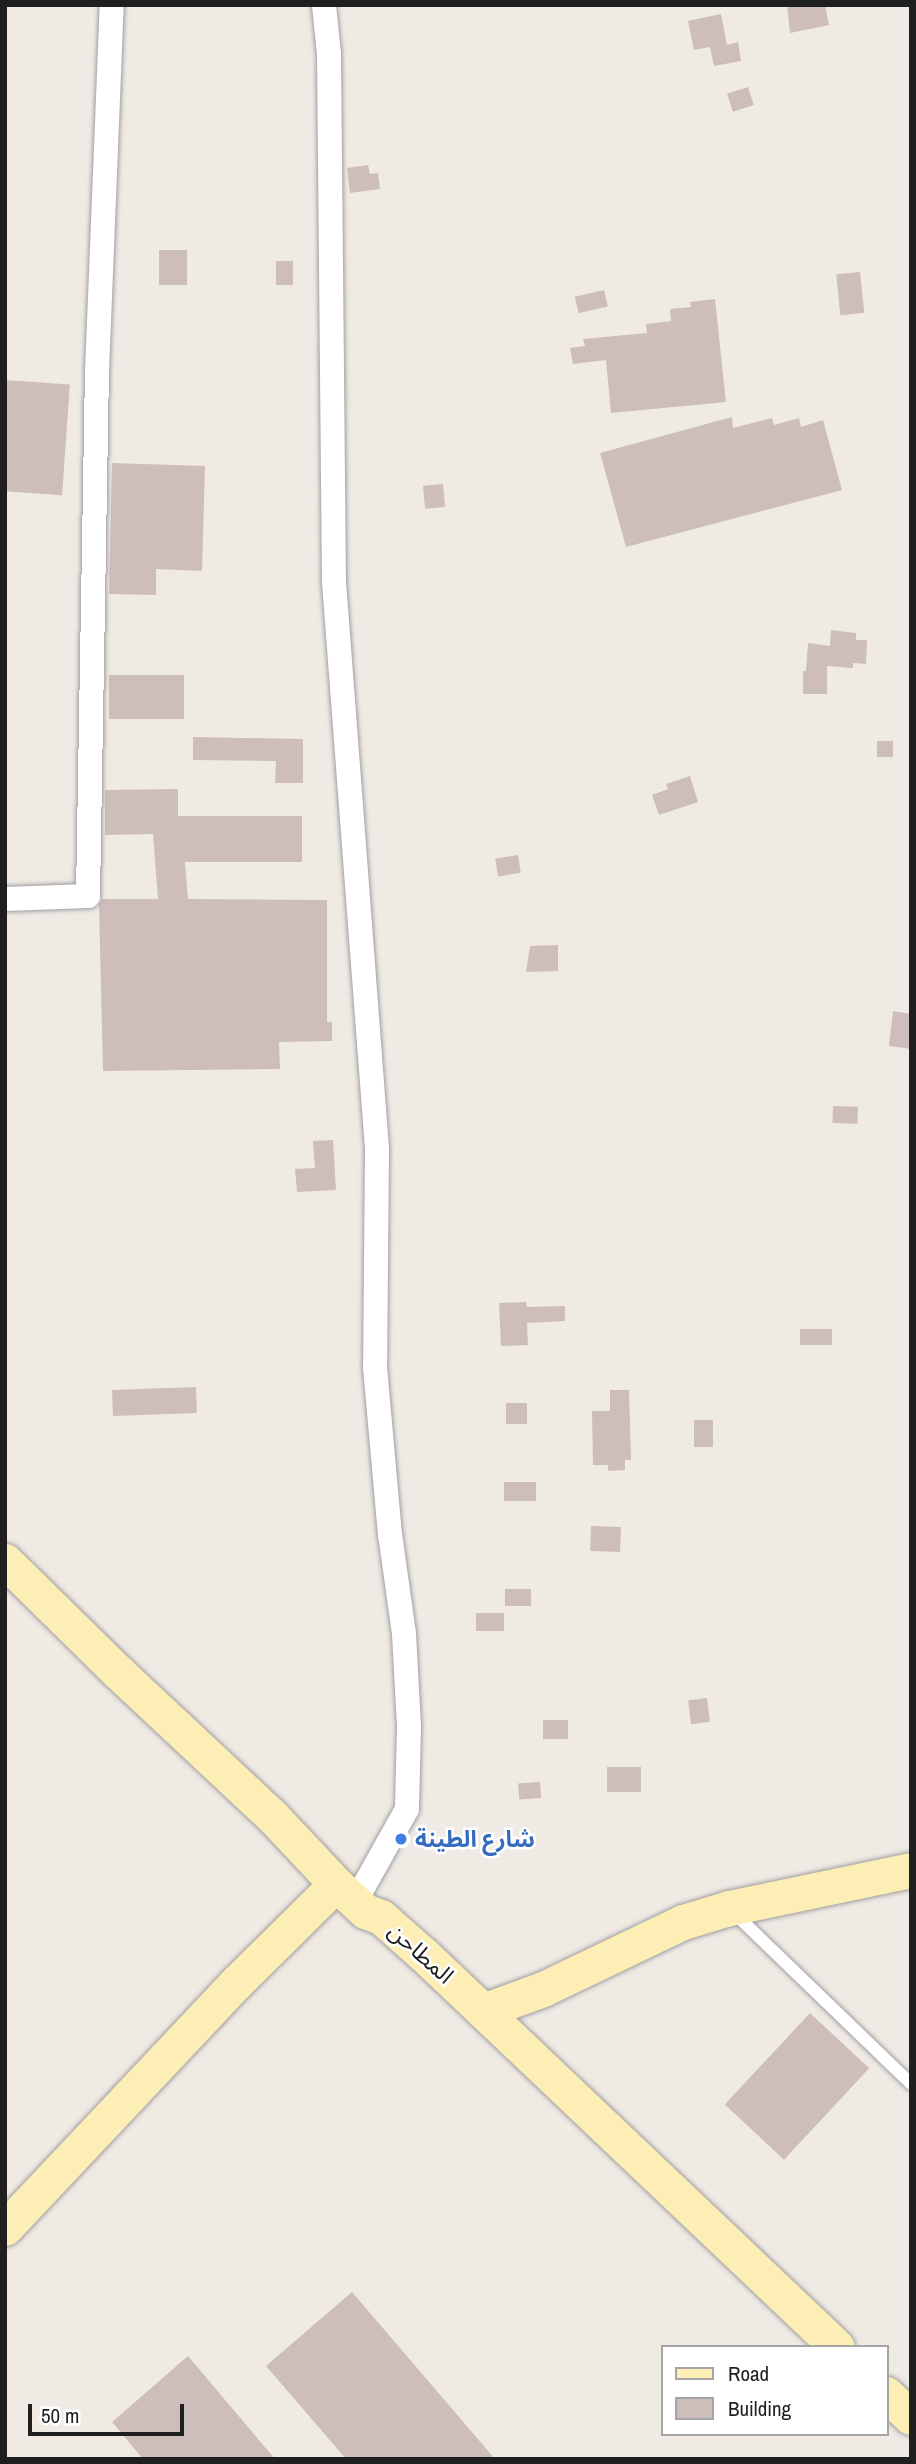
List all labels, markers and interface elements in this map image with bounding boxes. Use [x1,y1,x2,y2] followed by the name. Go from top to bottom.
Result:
[415,1825,535,1853] place label: شارع الطينة
[393,1831,409,1847] marker: شارع الطينة
[383,1917,459,1989] street label: المطاحن
[660,2345,888,2436] legend
[728,2359,769,2388] text: Road
[32,2390,187,2434] scale bar
[728,2394,791,2423] text: Building
[41,2401,79,2430] text: 50 m

